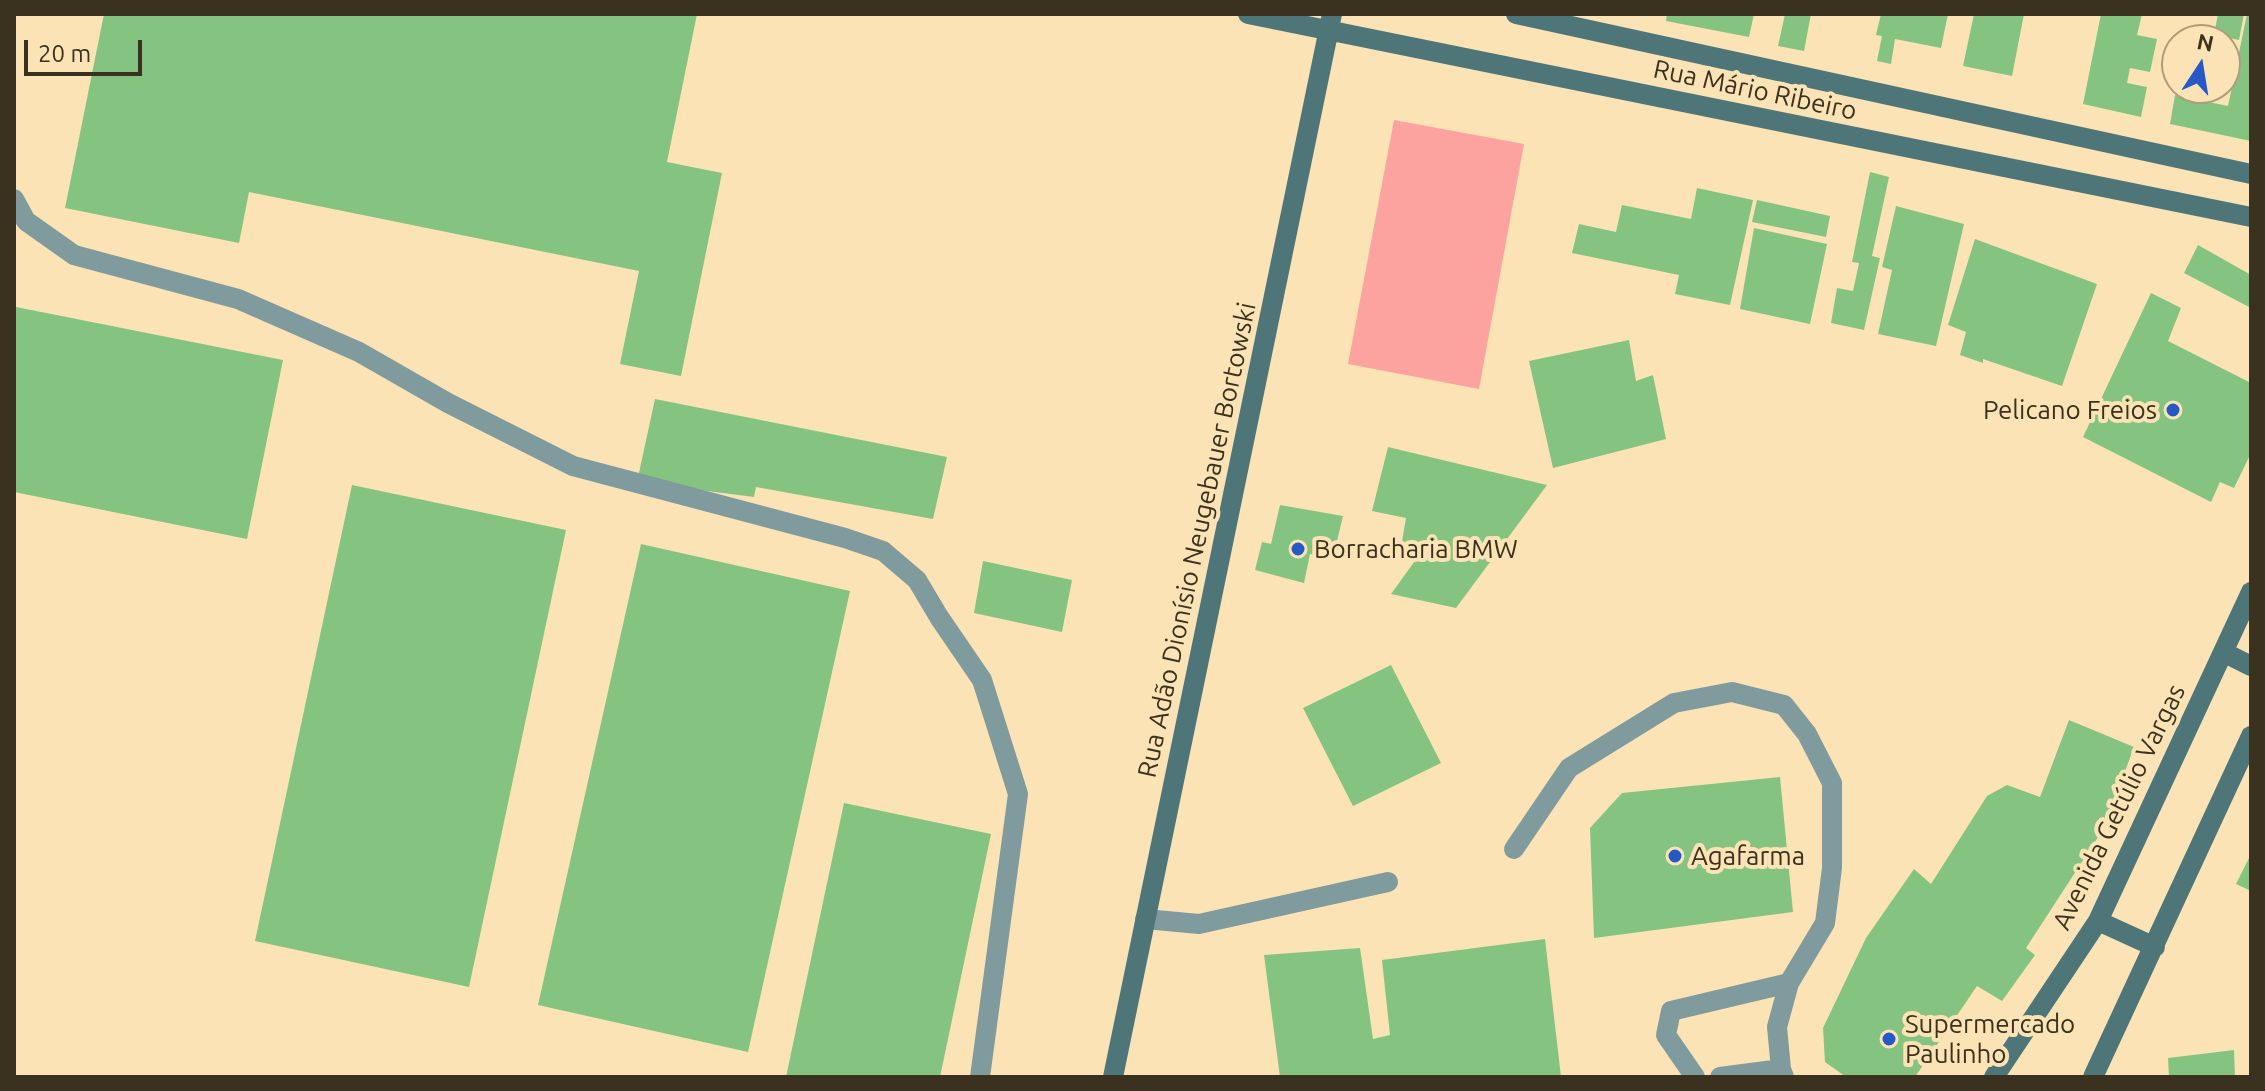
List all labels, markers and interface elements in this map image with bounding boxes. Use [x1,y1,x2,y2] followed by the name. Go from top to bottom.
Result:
[28,24,146,74] scale bar
[2161,24,2241,104] north arrow
[2195,28,2216,56] text: N
[38,40,91,67] text: 20 m
[1650,53,1860,127] street label: Rua Mário Ribeiro
[1131,299,1263,781] street label: Rua Adão Dionísio Neugebauer Bortowski
[1983,394,2157,426] place label: Pelicano Freios
[2164,401,2182,419] marker: Pelicano Freios
[1314,533,1518,565] place label: Borracharia BMW
[1289,540,1307,558] marker: Borracharia BMW
[2046,679,2192,935] street label: Avenida Getúlio Vargas
[1691,840,1805,872] place label: Agafarma
[1666,847,1684,865] marker: Agafarma
[1905,1008,2075,1070] place label: Supermercado Paulinho
[1880,1030,1898,1048] marker: Supermercado Paulinho

